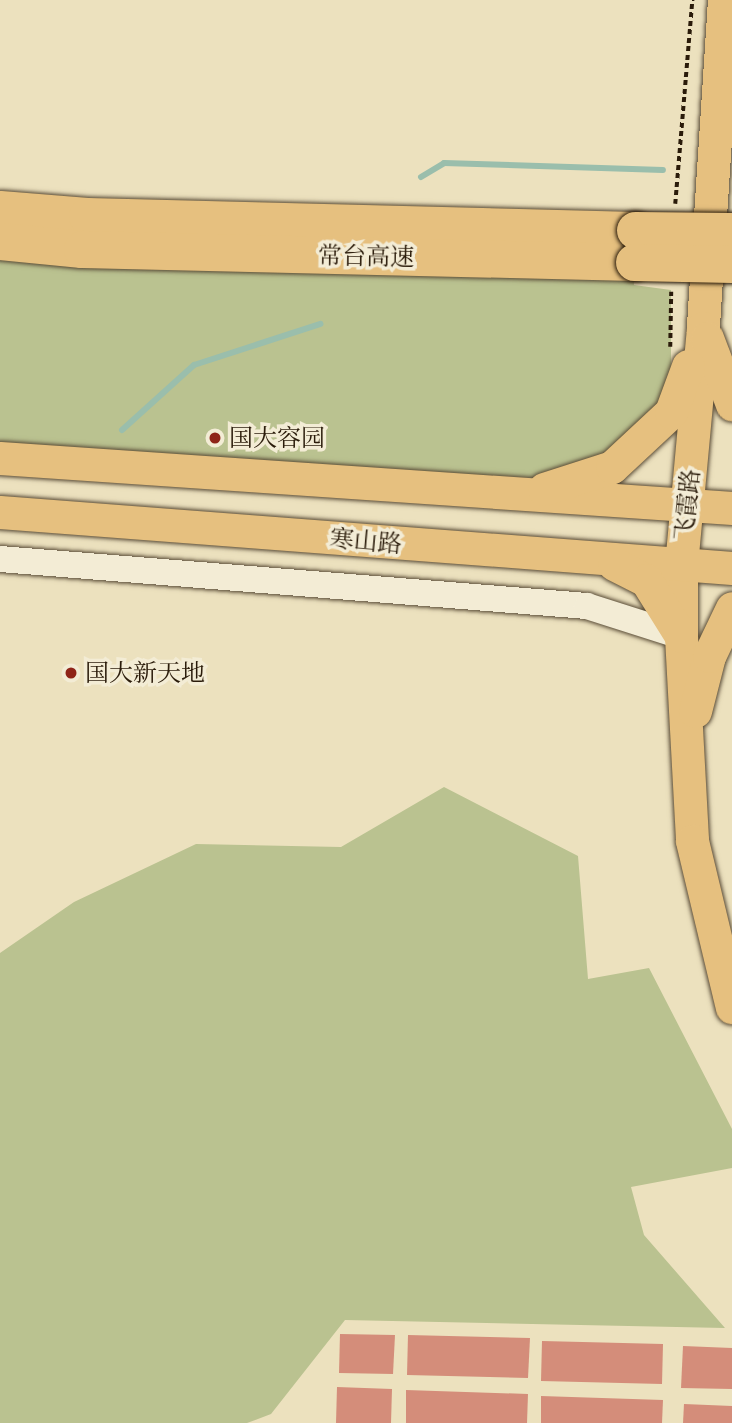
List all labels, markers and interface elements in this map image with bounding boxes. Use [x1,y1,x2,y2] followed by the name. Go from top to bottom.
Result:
[318,241,414,271] street label: 常台高速
[229,424,325,452] place label: 国大容园
[207,430,223,446] marker: 国大容园
[669,468,705,542] street label: 飞霞路
[329,524,403,558] street label: 寒山路
[85,659,205,687] place label: 国大新天地
[63,665,79,681] marker: 国大新天地

